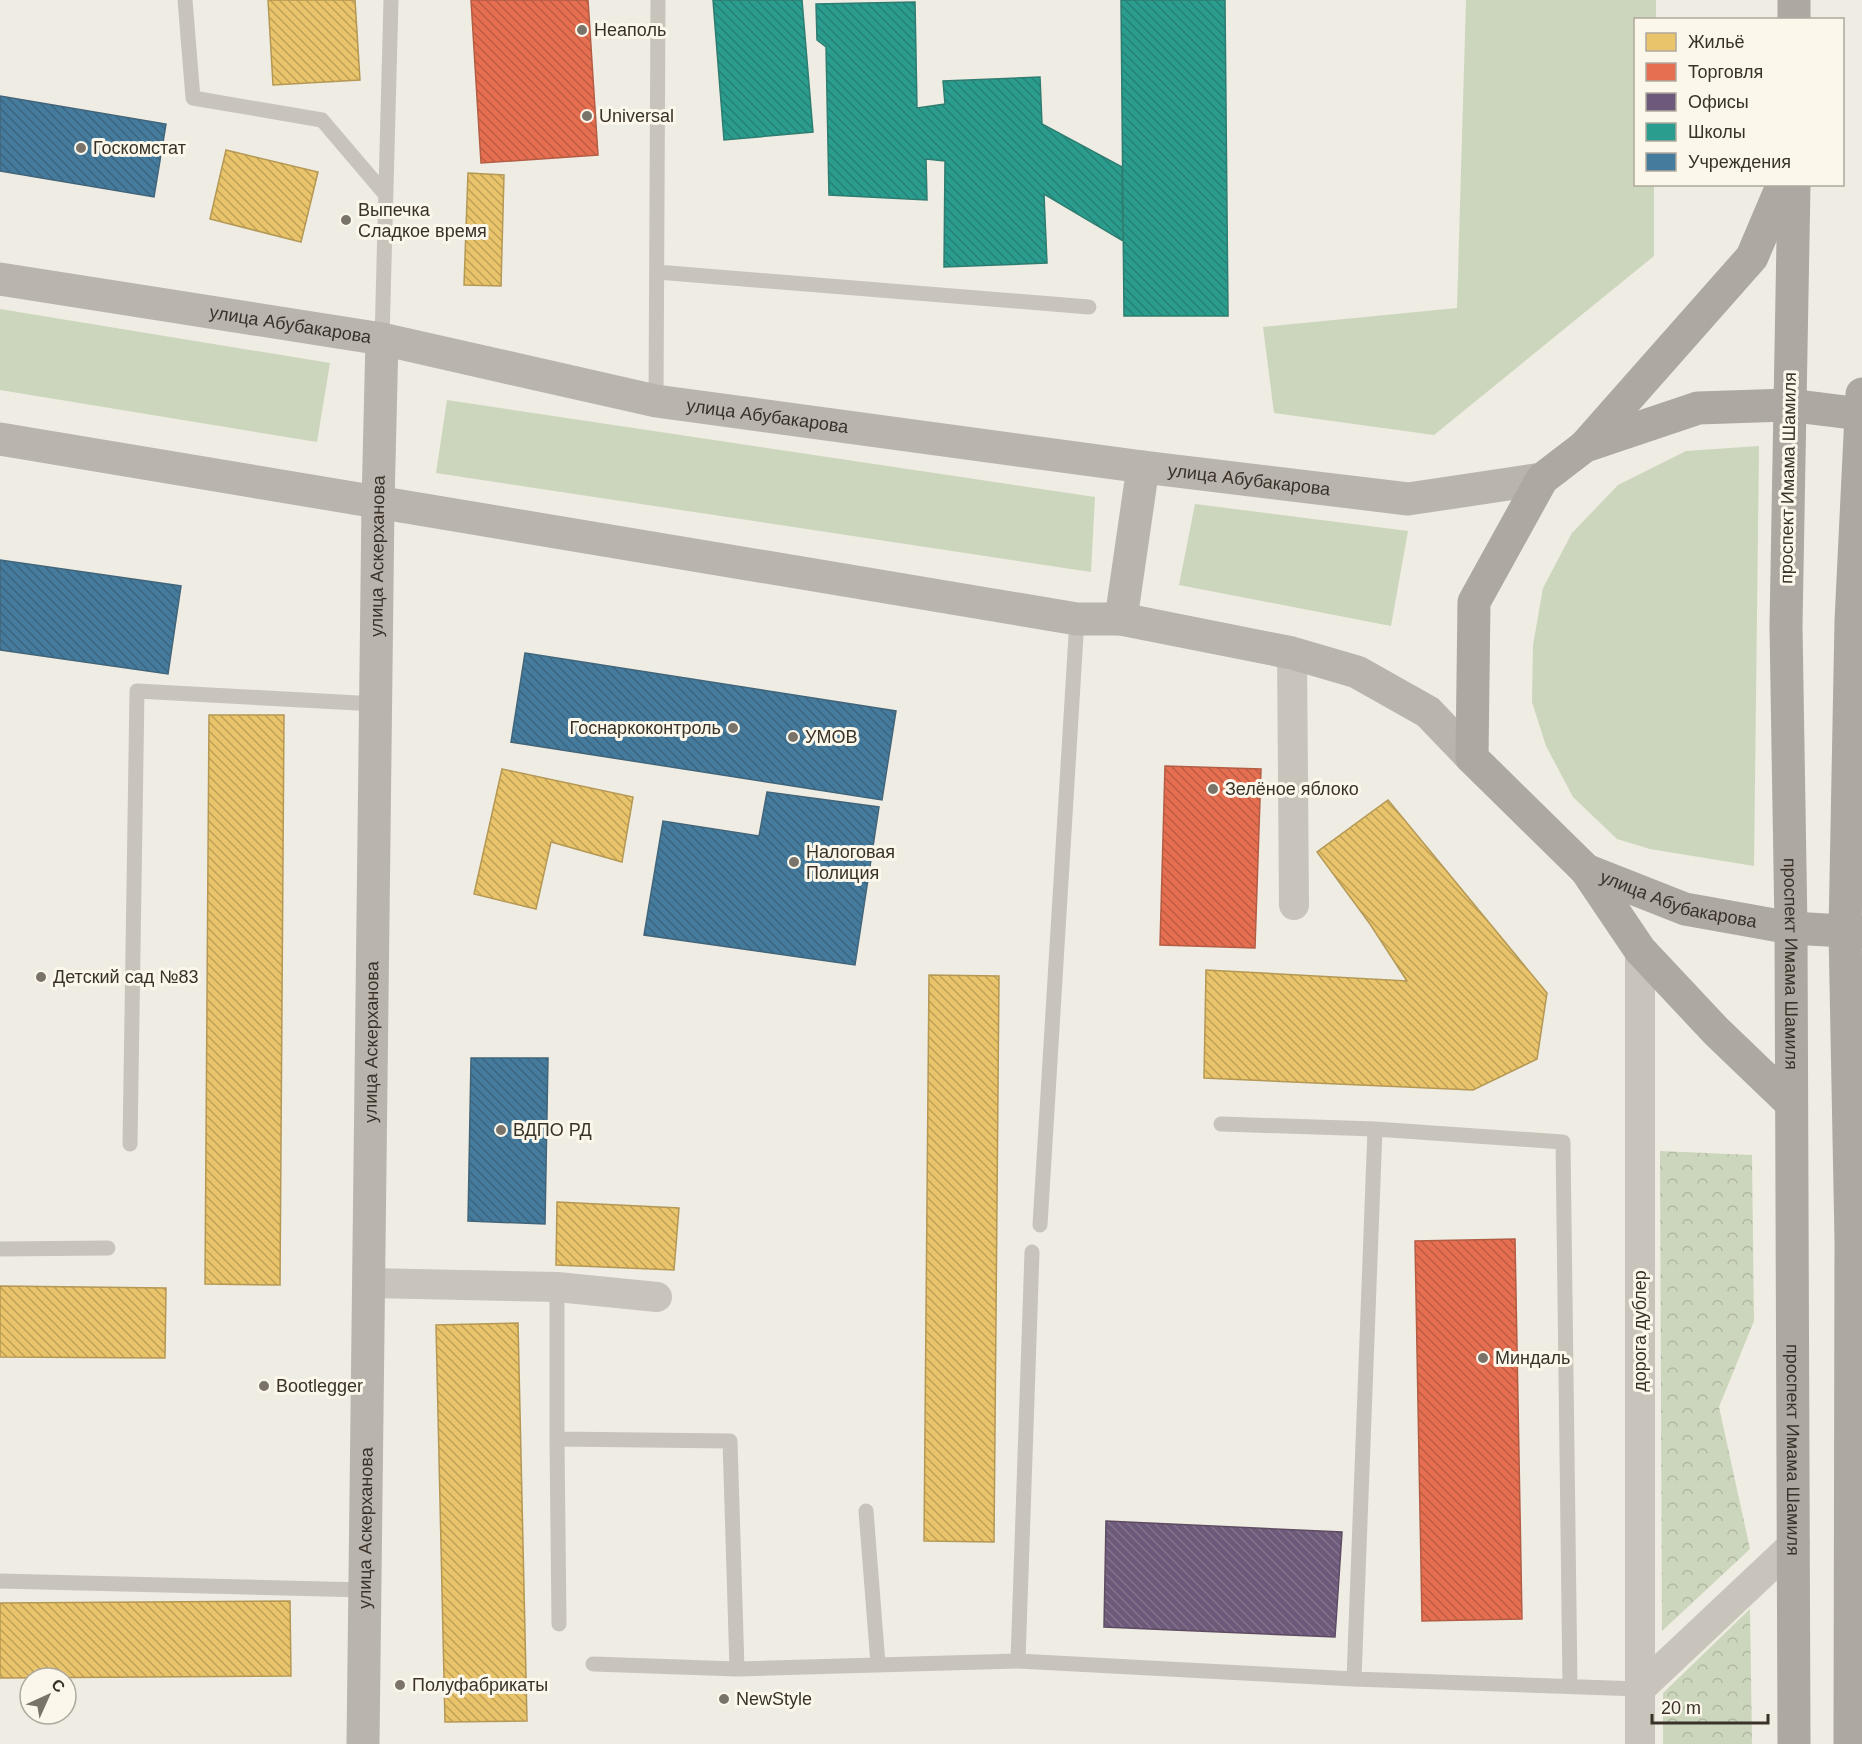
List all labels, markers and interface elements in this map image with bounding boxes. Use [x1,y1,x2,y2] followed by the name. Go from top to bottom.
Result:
[1634,18,1844,186] legend
[594,20,666,40] place label: Неаполь
[575,23,589,37] marker: Неаполь
[1688,32,1745,52] text: Жильё
[1688,62,1763,82] text: Торговля
[1688,92,1749,112] text: Офисы
[599,106,674,126] place label: Universal
[580,109,594,123] marker: Universal
[1688,122,1746,142] text: Школы
[93,138,186,158] place label: Госкомстат
[74,141,88,155] marker: Госкомстат
[1688,152,1791,172] text: Учреждения
[358,200,487,241] place label: Выпечка Сладкое время
[339,213,353,227] marker: Выпечка Сладкое время
[208,302,374,347] street label: улица Абубакарова
[1776,372,1800,584] street label: проспект Имама Шамиля
[685,395,851,437] street label: улица Абубакарова
[1167,460,1332,500] street label: улица Абубакарова
[366,474,389,637] street label: улица Аскерханова
[570,718,721,738] place label: Госнаркоконтроль
[726,721,740,735] marker: Госнаркоконтроль
[805,727,857,747] place label: УМОВ
[786,730,800,744] marker: УМОВ
[1225,779,1359,799] place label: Зелёное яблоко
[1206,782,1220,796] marker: Зелёное яблоко
[806,842,895,883] place label: Налоговая Полиция
[787,855,801,869] marker: Налоговая Полиция
[1780,858,1802,1070] street label: проспект Имама Шамиля
[1597,867,1759,932] street label: улица Абубакарова
[361,960,382,1123] street label: улица Аскерханова
[53,967,198,987] place label: Детский сад №83
[34,970,48,984] marker: Детский сад №83
[513,1120,592,1140] place label: ВДПО РД
[494,1123,508,1137] marker: ВДПО РД
[1630,1270,1650,1392] street label: дорога дублер
[1783,1344,1803,1556] street label: проспект Имама Шамиля
[1495,1348,1570,1368] place label: Миндаль
[1476,1351,1490,1365] marker: Миндаль
[276,1376,363,1396] place label: Bootlegger
[257,1379,271,1393] marker: Bootlegger
[355,1446,377,1609] street label: улица Аскерханова
[18,1666,78,1726] north arrow
[412,1675,548,1695] place label: Полуфабрикаты
[48,1676,69,1696] text: С
[393,1678,407,1692] marker: Полуфабрикаты
[1652,1687,1768,1725] scale bar
[736,1689,812,1709] place label: NewStyle
[717,1692,731,1706] marker: NewStyle
[1661,1698,1701,1718] text: 20 m

